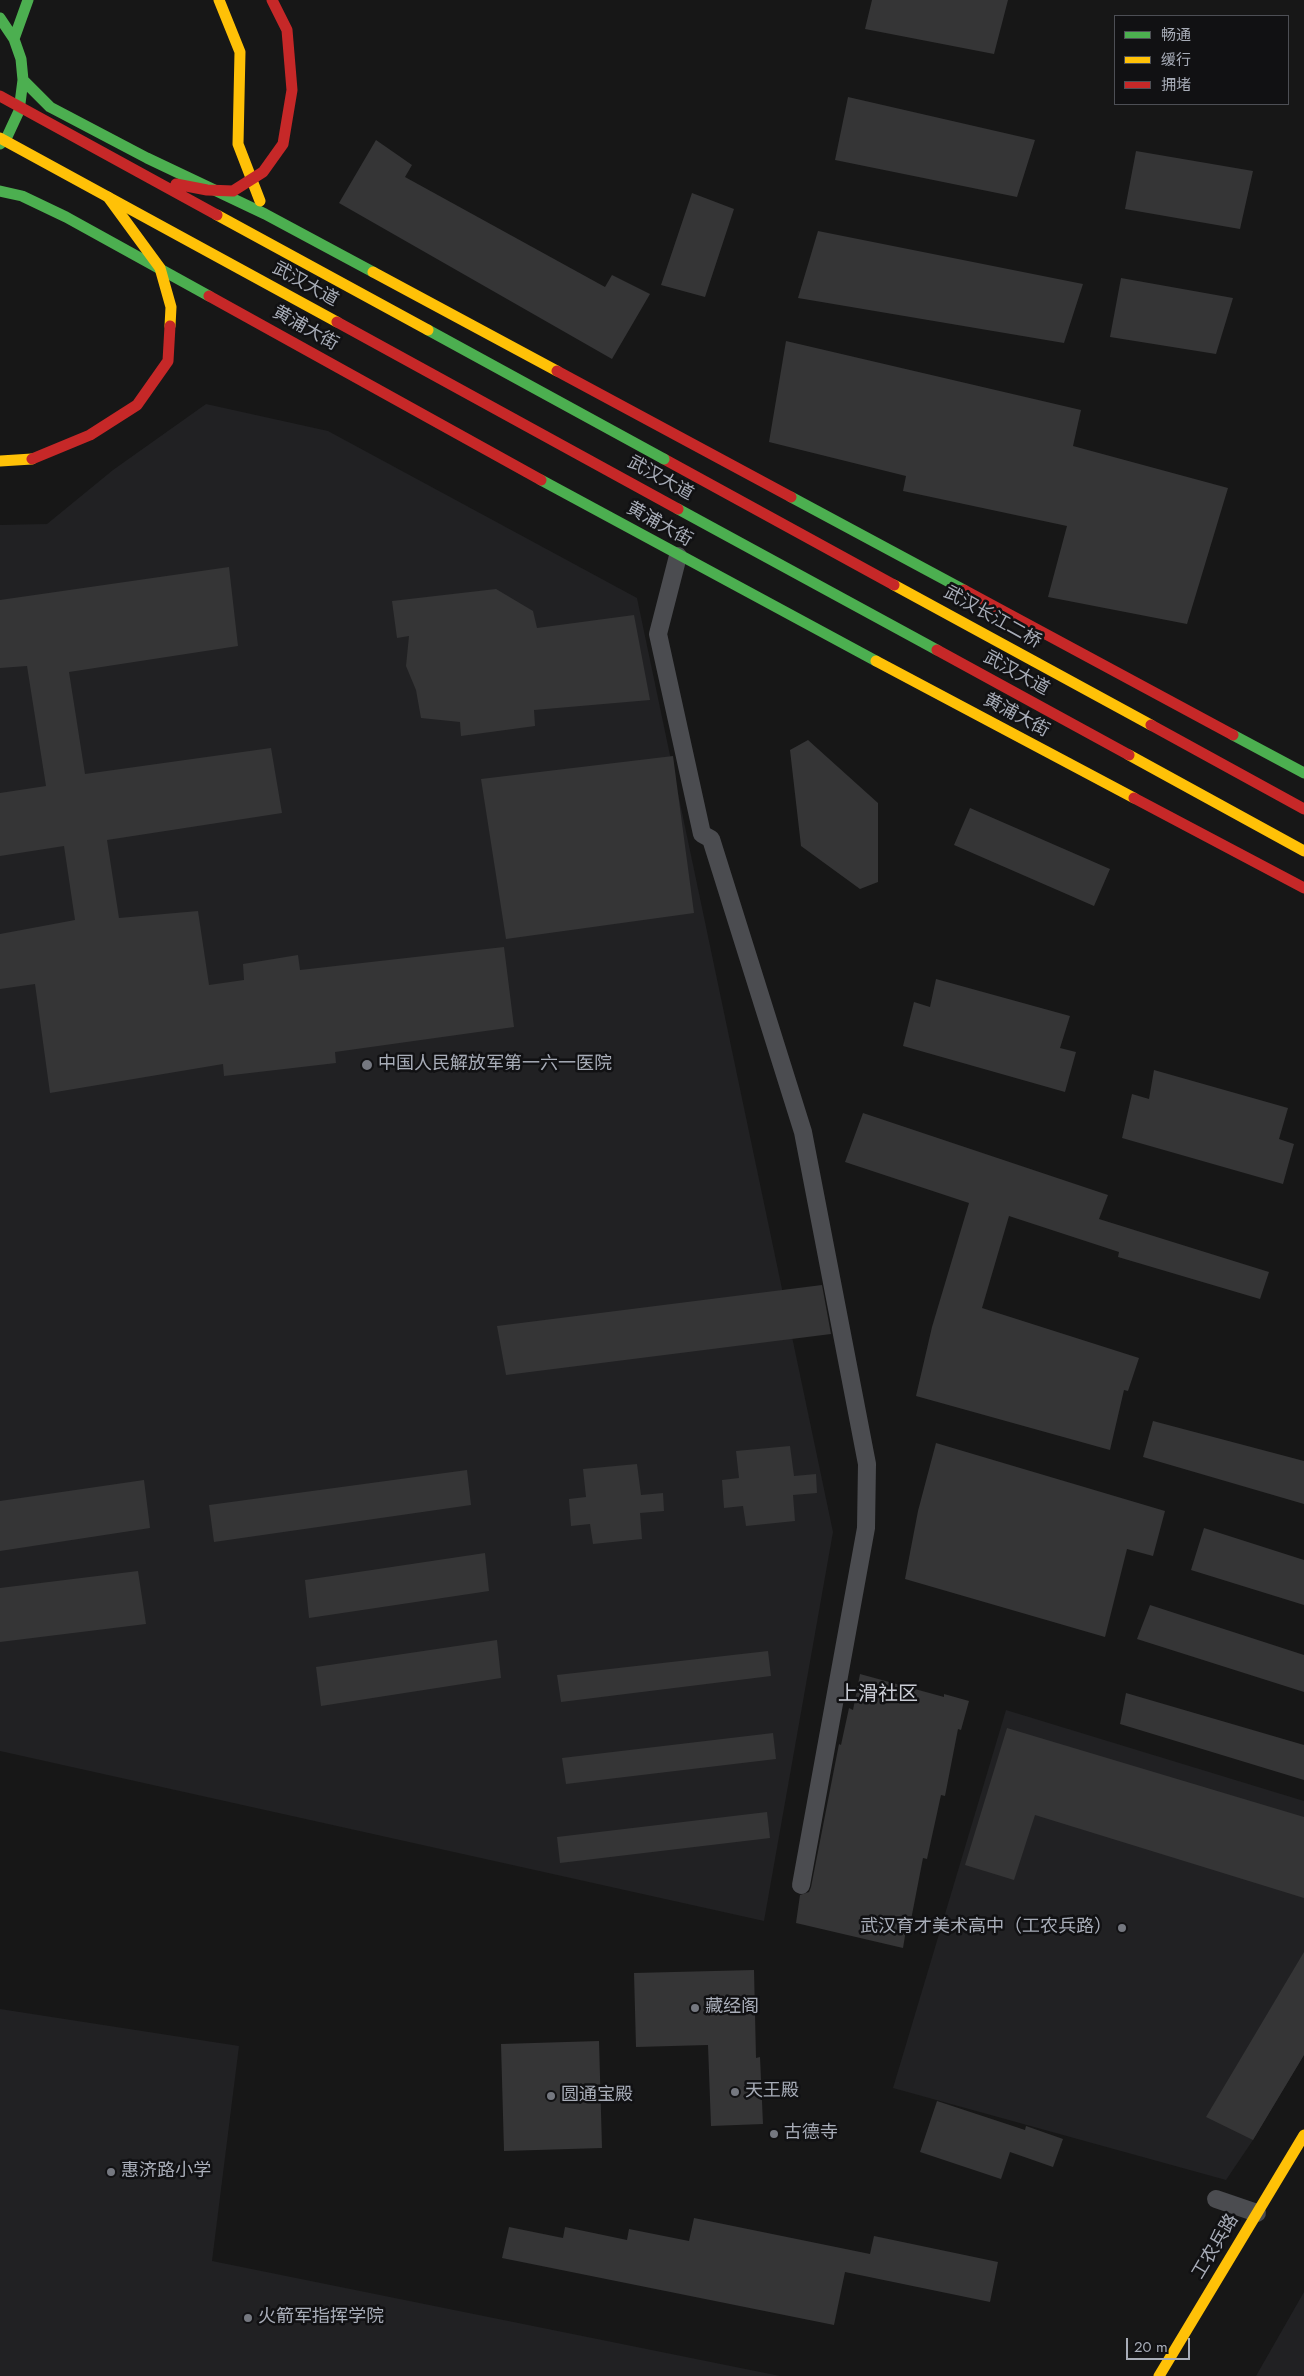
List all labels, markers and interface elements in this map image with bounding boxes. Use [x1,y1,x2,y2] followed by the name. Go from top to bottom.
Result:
[1114,15,1289,105] legend
[1161,24,1191,46] text: 畅通
[1161,49,1191,71] text: 缓行
[1161,74,1191,96] text: 拥堵
[268,258,342,312] street label: 武汉大道
[268,302,342,356] street label: 黄浦大街
[623,452,697,506] street label: 武汉大道
[622,498,696,552] street label: 黄浦大街
[940,582,1044,654] street label: 武汉长江二桥
[979,647,1053,701] street label: 武汉大道
[979,690,1053,742] street label: 黄浦大街
[378,1054,612,1076] place label: 中国人民解放军第一六一医院
[360,1058,374,1072] marker: 中国人民解放军第一六一医院
[838,1683,918,1707] district label: 上滑社区
[860,1917,1112,1939] place label: 武汉育才美术高中（工农兵路）
[1116,1922,1128,1934] marker: 武汉育才美术高中（工农兵路）
[705,1997,759,2019] place label: 藏经阁
[689,2002,701,2014] marker: 藏经阁
[745,2081,799,2103] place label: 天王殿
[561,2085,633,2107] place label: 圆通宝殿
[729,2086,741,2098] marker: 天王殿
[545,2090,557,2102] marker: 圆通宝殿
[784,2123,838,2145] place label: 古德寺
[768,2128,780,2140] marker: 古德寺
[121,2161,211,2183] place label: 惠济路小学
[105,2166,117,2178] marker: 惠济路小学
[1188,2211,1244,2283] street label: 工农兵路
[258,2307,384,2329] place label: 火箭军指挥学院
[242,2312,254,2324] marker: 火箭军指挥学院
[1129,2328,1193,2360] scale bar
[1134,2336,1168,2358] text: 20 m

